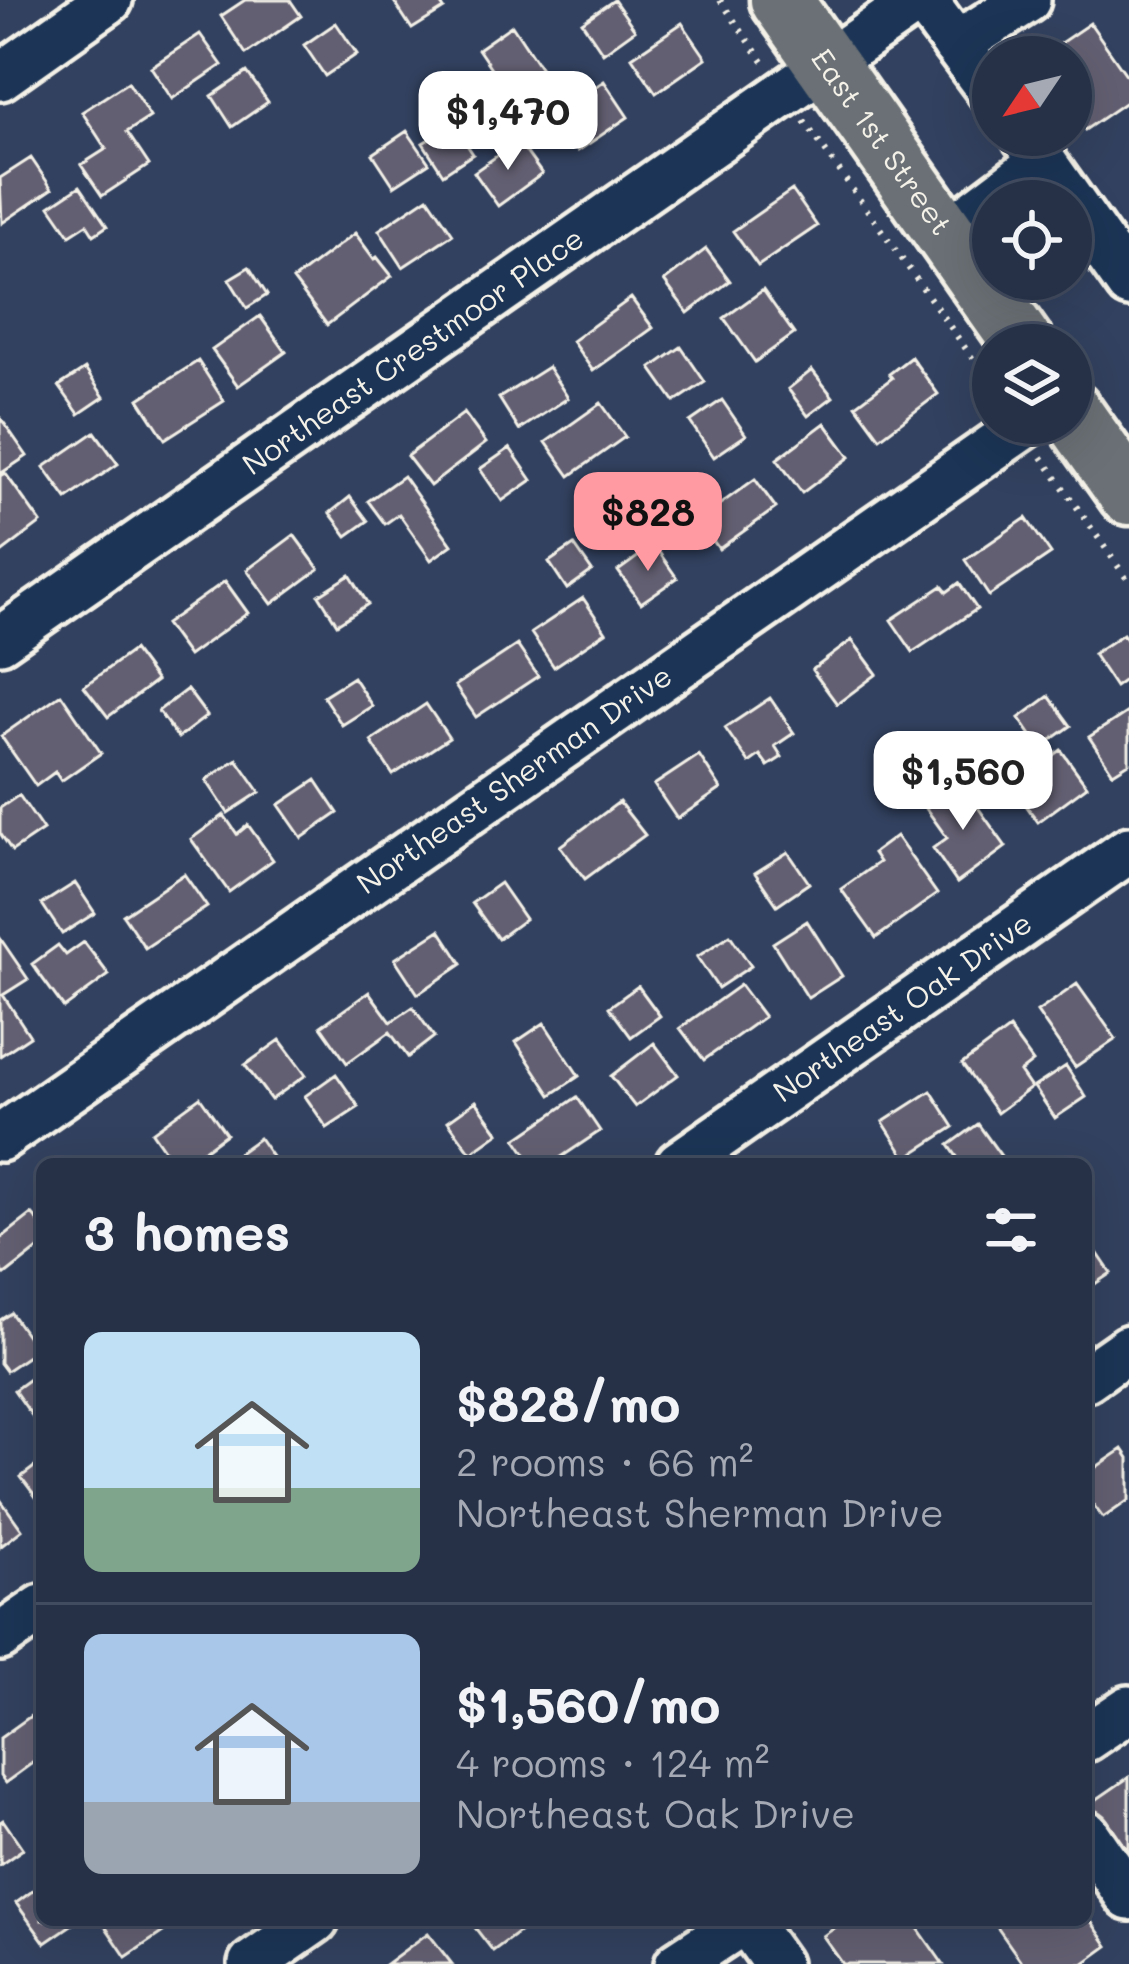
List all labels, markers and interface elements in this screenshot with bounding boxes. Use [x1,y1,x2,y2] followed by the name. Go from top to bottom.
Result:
[972,36,1092,156] north arrow
[972,36,1092,444] map controls
[803,40,962,242] street label: East 1st Street
[410,71,606,173] pin: $1,470
[446,84,570,135] text: $1,470
[972,180,1092,300] button: locate
[234,217,591,483] street label: Northeast Crestmoor Place
[972,324,1092,444] button: layers
[577,472,719,574] pin: $828
[601,485,695,536] text: $828
[348,655,679,902] street label: Northeast Sherman Drive
[865,731,1061,833] pin: $1,560
[901,744,1025,795] text: $1,560
[764,902,1039,1110] street label: Northeast Oak Drive
[84,1197,290,1264] text: 3 homes
[978,1197,1044,1263] icon: filters
[456,1368,681,1435] text: $828/mo
[180,1380,324,1524] icon: home
[456,1435,753,1486] text: 2 rooms · 66 m²
[456,1486,944,1537] text: Northeast Sherman Drive
[456,1669,720,1736] text: $1,560/mo
[180,1682,324,1826] icon: home
[456,1736,770,1787] text: 4 rooms · 124 m²
[456,1787,855,1838] text: Northeast Oak Drive

